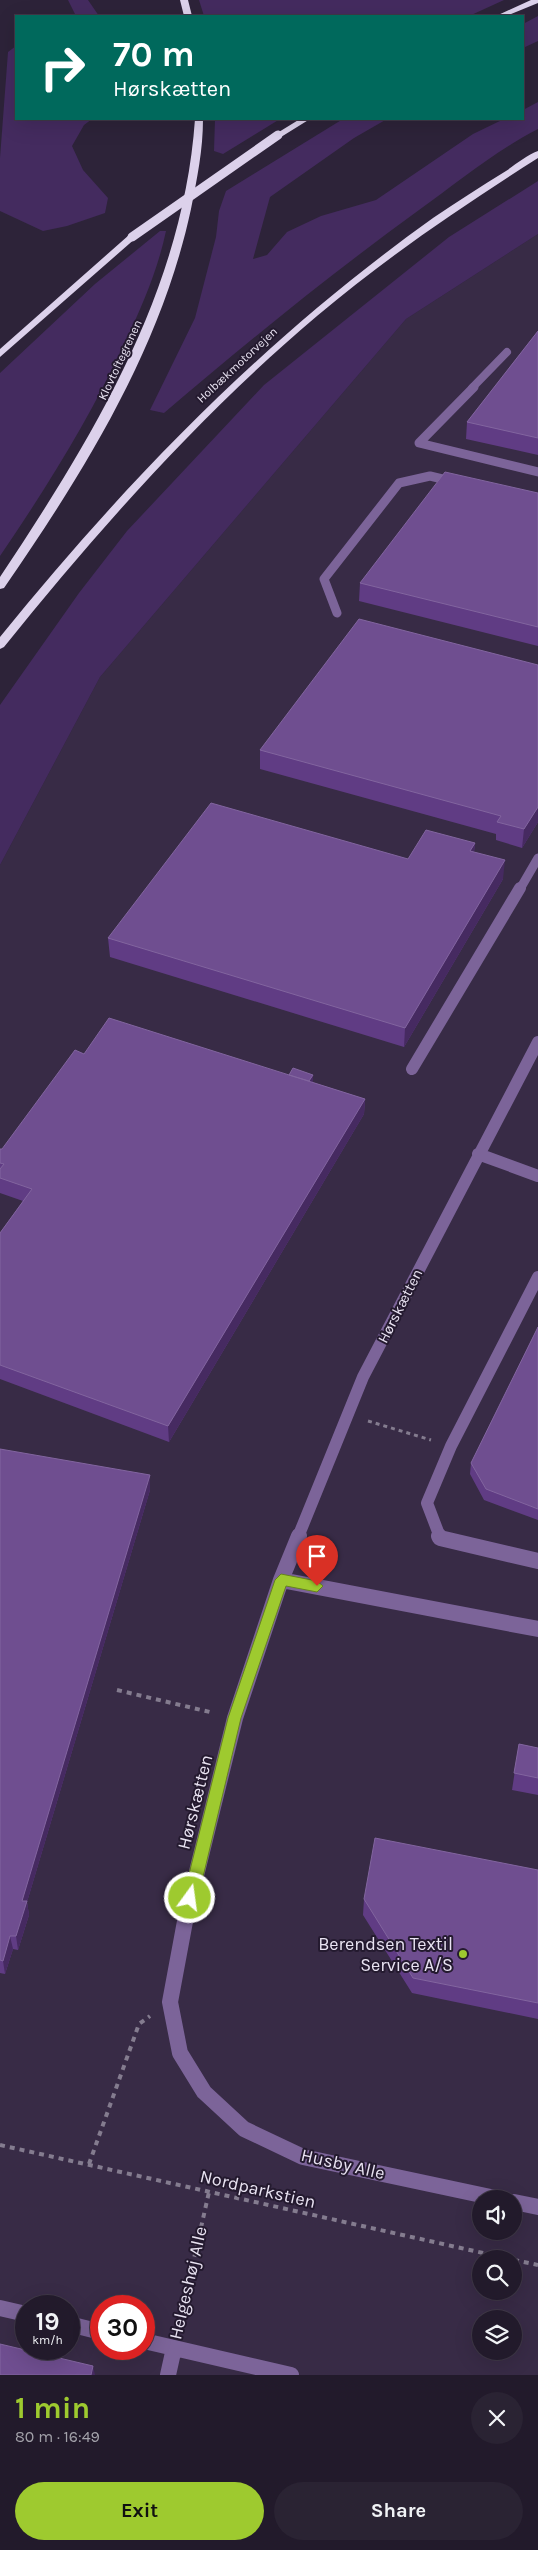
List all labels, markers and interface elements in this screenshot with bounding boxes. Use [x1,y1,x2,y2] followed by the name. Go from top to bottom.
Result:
[113,34,195,75] text: 70 m
[30,35,95,100] icon: right
[113,76,231,102] text: Hørskætten
[95,318,145,402] street label: Klovtoftegrenen
[194,324,280,406] street label: Holbækmotorvejen
[374,1266,426,1346] street label: Hørskætten
[296,1535,338,1586] pin
[303,1542,331,1570] icon: arrive
[173,1752,217,1852] street label: Hørskætten
[163,1871,215,1923] position arrow
[318,1933,453,1976] place label: Berendsen Textil Service A/S
[457,1948,469,1960] marker: Berendsen Textil Service A/S
[299,2144,387,2184] street label: Husby Alle
[198,2165,318,2213] street label: Nordparkstien
[472,2190,522,2360] map controls
[472,2190,522,2240] button: sound
[164,2224,212,2342] street label: Helgeshøj Alle
[472,2250,522,2300] button: search
[90,2295,155,2360] speed limit sign: 30
[35,2307,60,2336] text: 19
[472,2310,522,2360] button: layers
[32,2333,63,2347] text: km/h
[15,2390,90,2426] text: 1 min
[471,2392,523,2444] button: close
[15,2427,100,2446] text: 80 m · 16:49
[15,2482,264,2540] button: Exit
[274,2482,523,2540] button: Share

